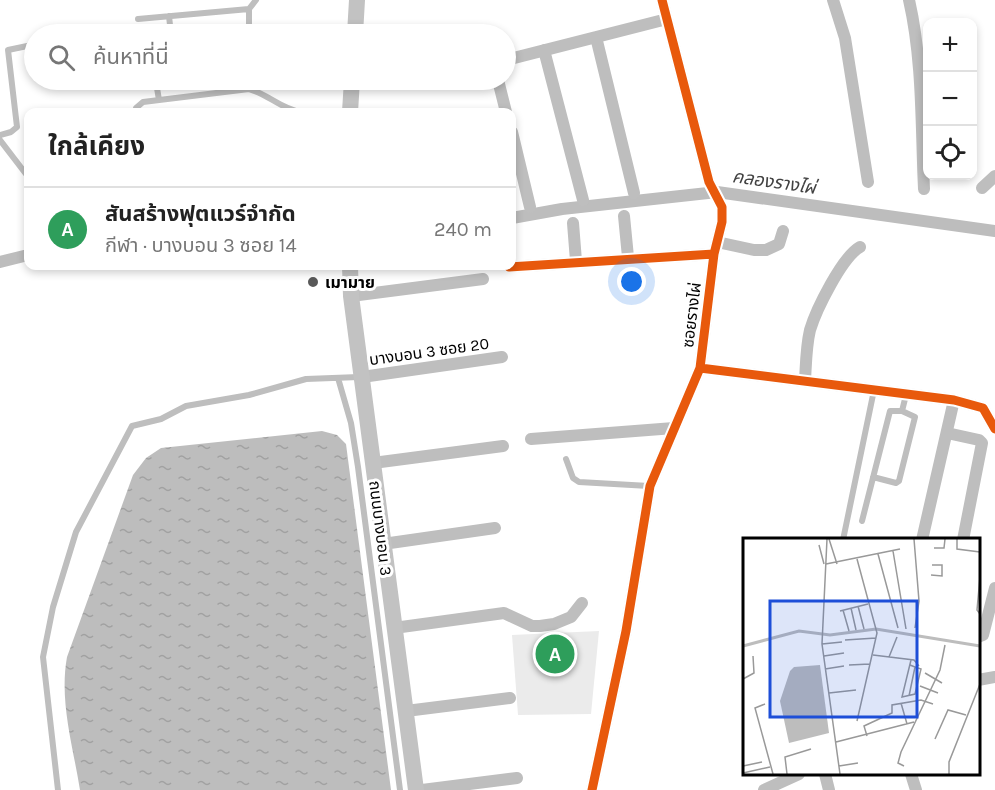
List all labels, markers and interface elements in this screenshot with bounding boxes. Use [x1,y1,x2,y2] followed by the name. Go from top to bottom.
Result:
[923,18,977,180] map controls
[923,18,977,72] button: +
[24,24,516,90] search box
[45,41,78,74] icon: search
[93,44,169,70] text: ค้นหาที่นี่
[923,72,977,126] button: −
[923,126,977,180] button: locate
[48,131,145,162] text: ใกล้เคียง
[731,165,820,199] water label: คลองรางไผ่
[105,201,296,227] text: สันสร้างฟุตแวร์จำกัด
[61,218,74,241] text: A
[434,218,492,241] text: 240 m
[105,234,297,257] text: กีฬา · บางบอน 3 ซอย 14
[617,267,646,296] your location
[325,273,375,292] place label: เมามาย
[306,275,320,289] marker: เมามาย
[678,281,705,349] street label: ซอยรางไผ่
[368,334,490,369] street label: บางบอน 3 ซอย 20
[365,479,396,577] street label: ถนนบางบอน 3
[743,538,980,775] inset map
[536,632,574,676] pin: A

